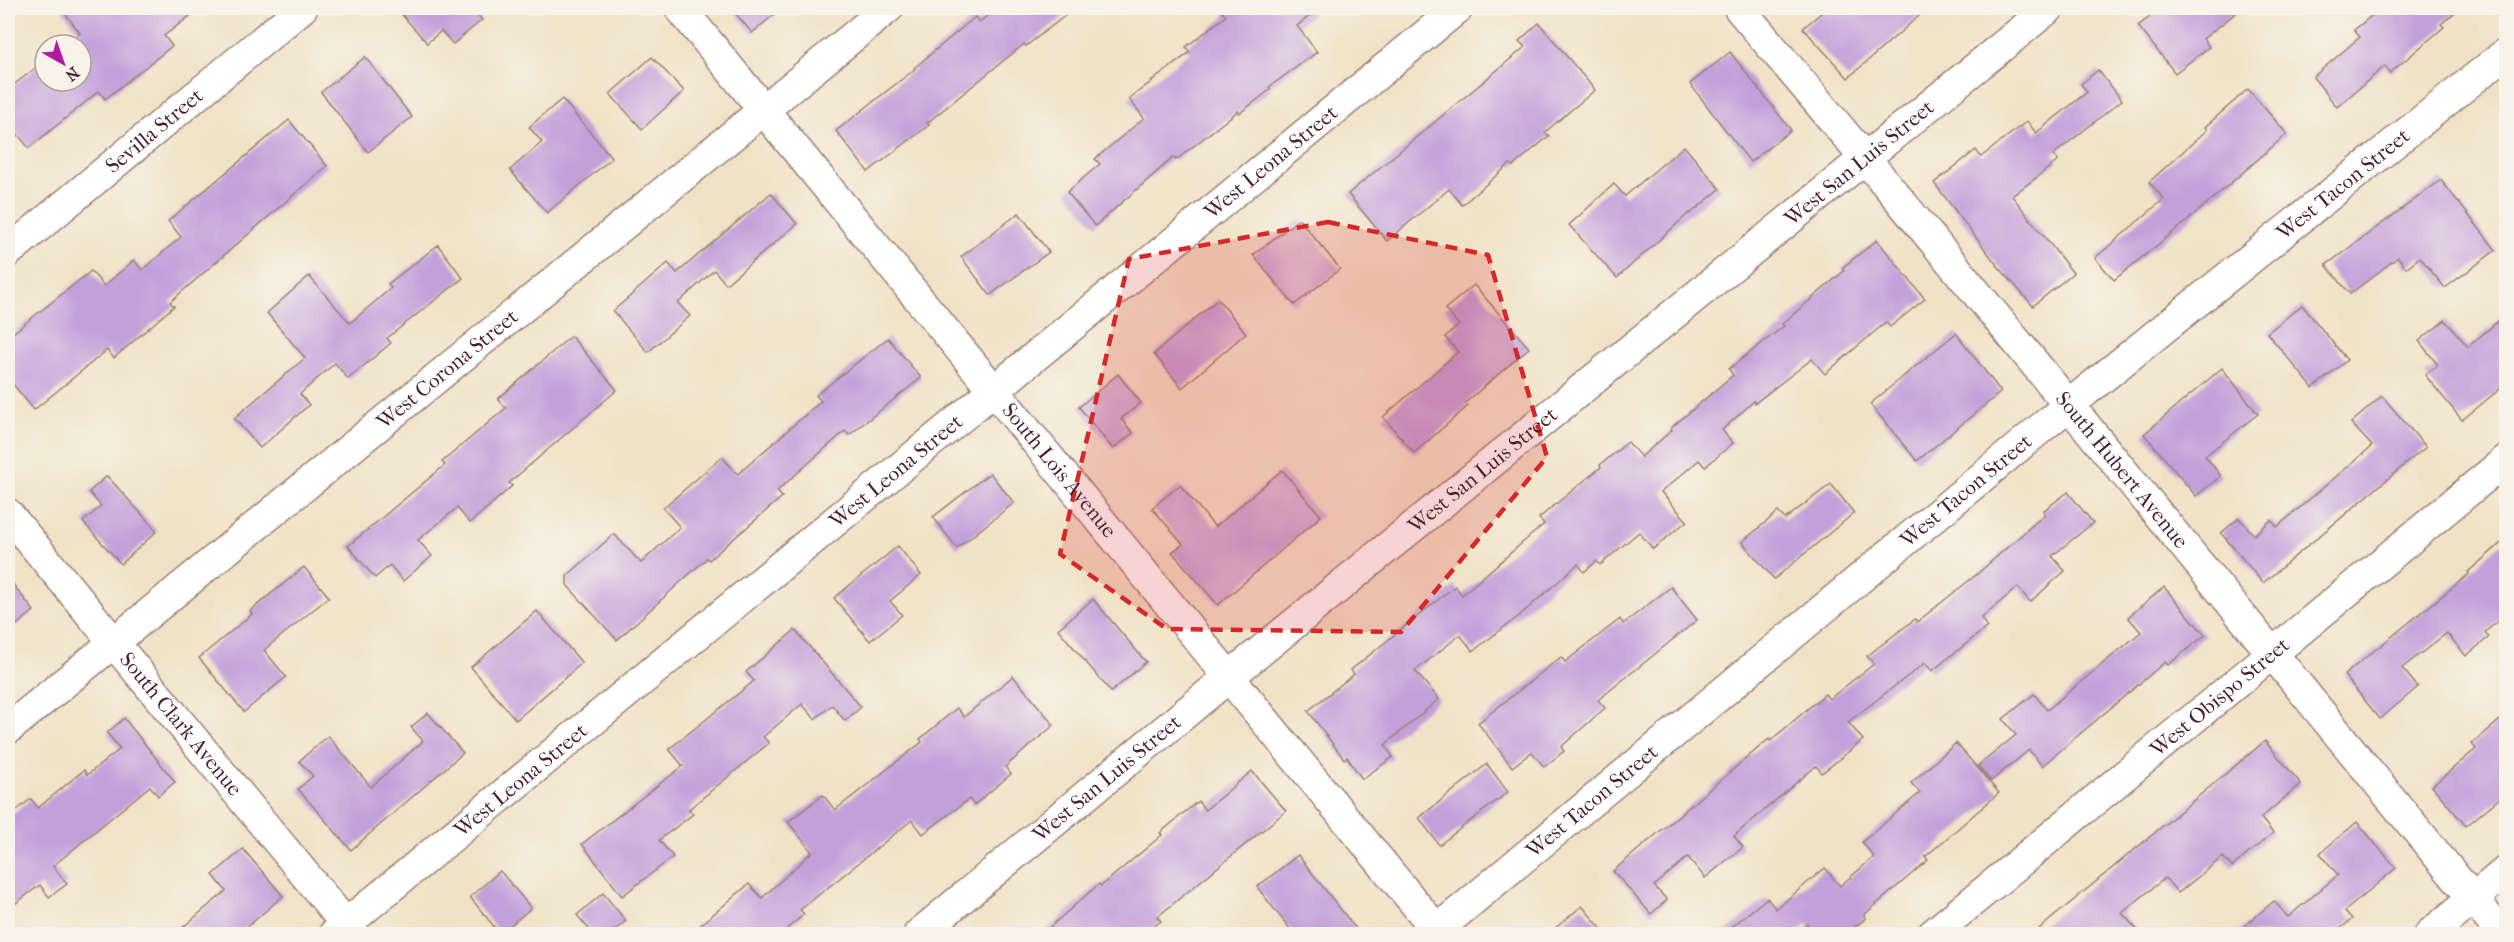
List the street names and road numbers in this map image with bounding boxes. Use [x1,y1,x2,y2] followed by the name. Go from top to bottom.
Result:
[101,83,208,178] street label: Sevilla Street
[1779,95,1939,231] street label: West San Luis Street
[1199,100,1343,224] street label: West Leona Street
[2271,123,2415,245] street label: West Tacon Street
[371,304,523,434] street label: West Corona Street
[2051,387,2193,553] street label: South Hubert Avenue
[997,398,1121,542] street label: South Lois Avenue
[1402,402,1562,538] street label: West San Luis Street
[824,409,968,533] street label: West Leona Street
[1895,429,2037,553] street label: West Tacon Street
[2145,632,2294,762] street label: West Obispo Street
[115,647,247,800] street label: South Clark Avenue
[1027,710,1186,847] street label: West San Luis Street
[449,718,592,842] street label: West Leona Street
[1521,739,1663,863] street label: West Tacon Street

